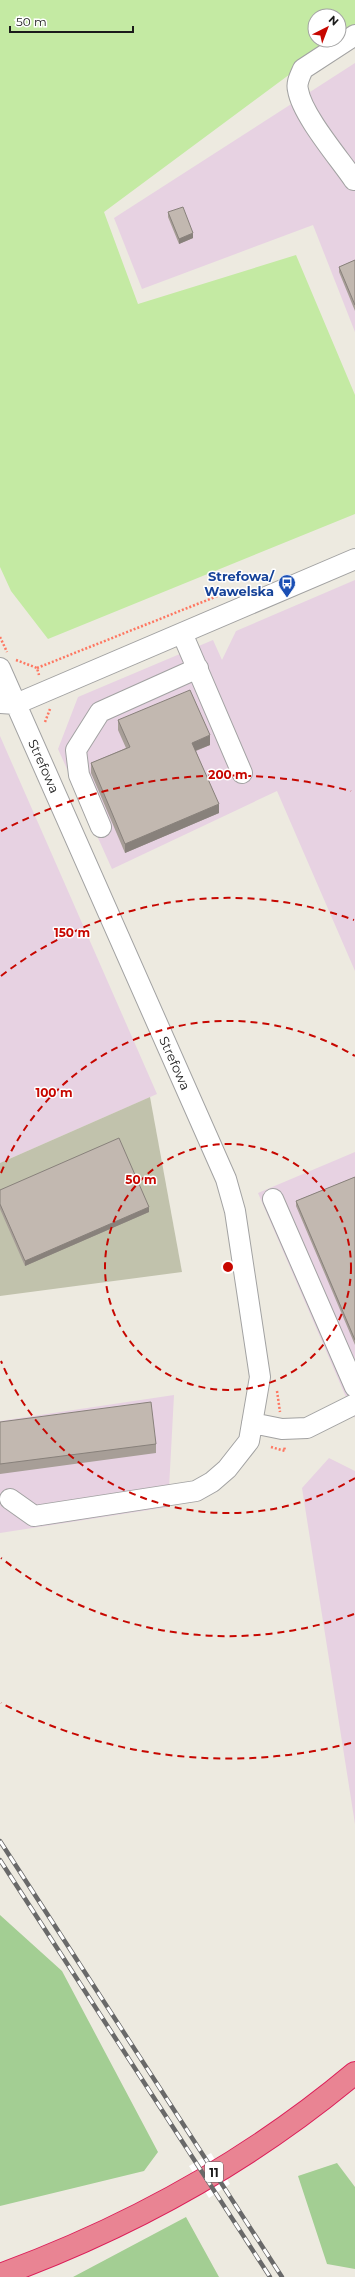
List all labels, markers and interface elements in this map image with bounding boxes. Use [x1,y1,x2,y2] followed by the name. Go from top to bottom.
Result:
[10,8,133,34] scale bar
[307,8,347,48] north arrow
[326,12,342,29] text: N
[16,14,47,29] text: 50 m
[204,568,275,599] place label: Strefowa/ Wawelska
[277,573,297,598] bus stop icon: Strefowa/ Wawelska
[25,737,63,795] street label: Strefowa
[208,767,248,782] text: 200 m
[54,925,90,940] text: 150 m
[156,1034,194,1092] street label: Strefowa
[36,1085,72,1100] text: 100 m
[125,1172,157,1187] text: 50 m
[221,1260,235,1274] centre of rings
[205,2162,223,2182] road number: 11

